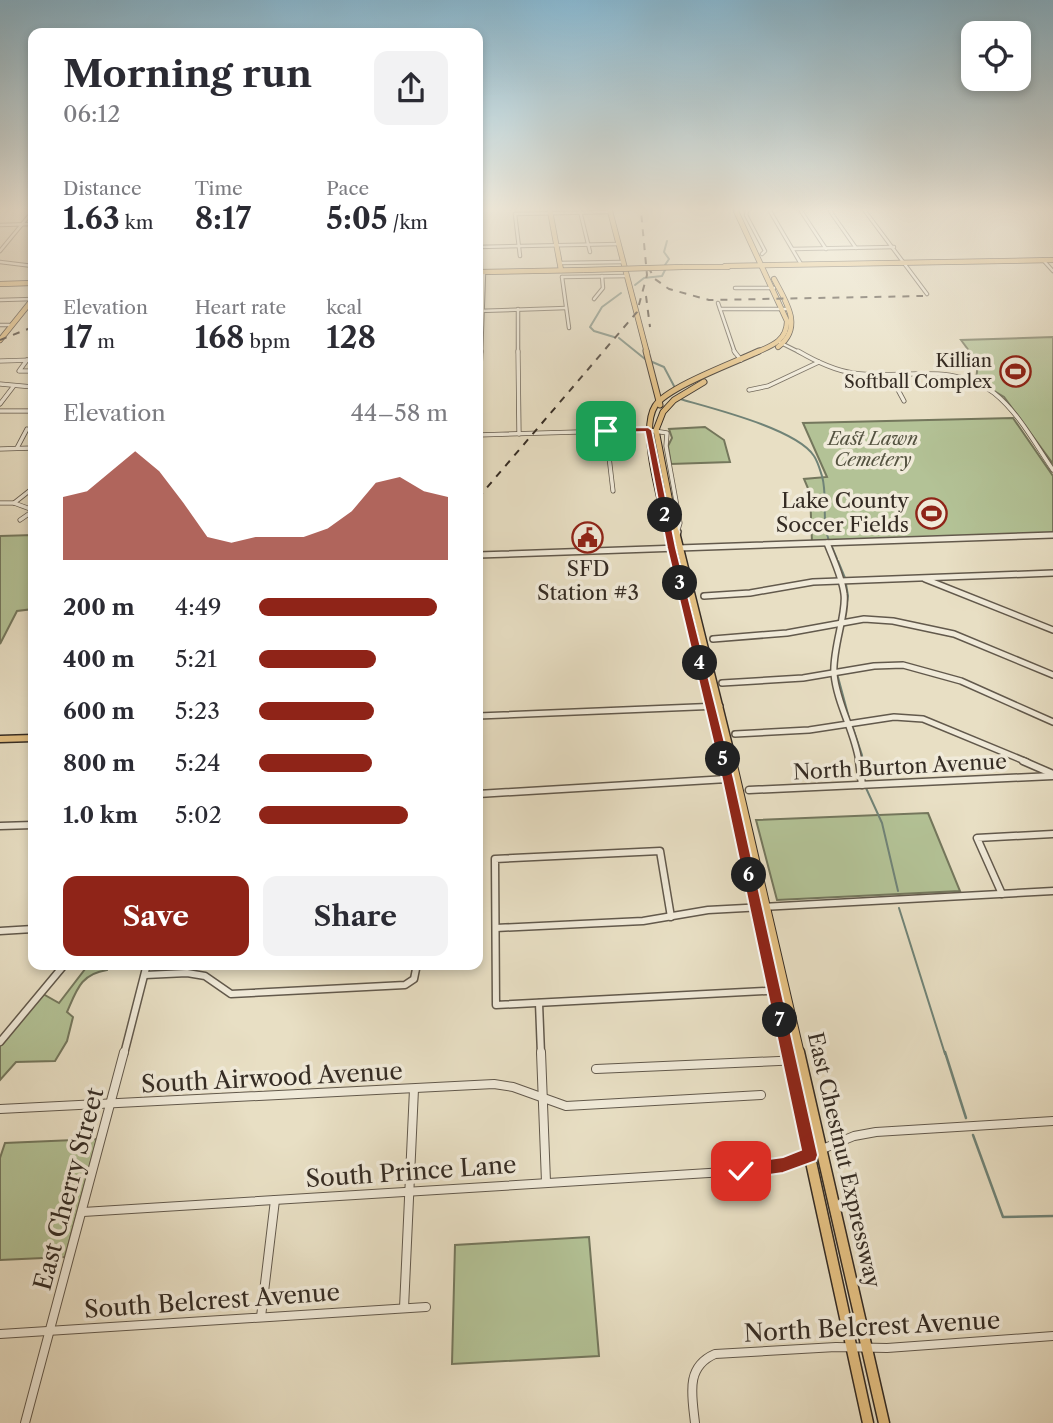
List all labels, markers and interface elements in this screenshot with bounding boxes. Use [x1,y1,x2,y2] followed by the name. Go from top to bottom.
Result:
[961,21,1031,91] map controls
[961,21,1031,91] button: locate
[63,50,312,97] text: Morning run
[374,51,448,125] button: share
[63,100,120,128] text: 06:12
[63,177,142,200] text: Distance
[195,177,243,200] text: Time
[326,177,369,200] text: Pace
[63,200,120,237] text: 1.63
[195,200,251,237] text: 8:17
[326,200,387,237] text: 5:05
[120,211,153,234] text: km
[387,211,428,234] text: /km
[63,296,148,319] text: Elevation
[195,296,286,319] text: Heart rate
[326,296,362,319] text: kcal
[63,319,92,356] text: 17
[195,319,245,356] text: 168
[326,319,376,356] text: 128
[92,330,115,353] text: m
[245,330,290,353] text: bpm
[844,350,993,393] place label: Killian Softball Complex
[998,354,1032,388] sports icon: Killian Softball Complex
[63,399,166,427] text: Elevation
[351,399,448,427] text: 44–58 m
[576,401,636,461] pin
[587,412,625,450] icon: arrive
[826,428,918,471] park label: East Lawn Cemetery
[776,488,909,537] place label: Lake County Soccer Fields
[915,496,949,530] sports icon: Lake County Soccer Fields
[648,498,682,532] pin: 2
[659,503,670,526] text: 2
[571,520,605,554] public building icon: SFD Station #3
[537,556,639,605] place label: SFD Station #3
[662,566,698,600] pin: 3
[674,571,685,594] text: 3
[63,593,135,621] text: 200 m
[175,593,222,621] text: 4:49
[63,645,135,673] text: 400 m
[175,645,217,673] text: 5:21
[682,646,718,680] pin: 4
[694,651,705,674] text: 4
[63,697,135,725] text: 600 m
[175,697,220,725] text: 5:23
[706,742,740,776] pin: 5
[717,747,728,770] text: 5
[792,748,1007,785] street label: North Burton Avenue
[63,749,135,777] text: 800 m
[175,749,220,777] text: 5:24
[63,801,138,829] text: 1.0 km
[175,801,222,829] text: 5:02
[732,858,766,892] pin: 6
[743,863,754,886] text: 6
[63,876,249,956] button: Save
[263,876,448,956] button: Share
[762,1002,798,1038] pin: 7
[775,1008,784,1031] text: 7
[803,1030,886,1290] street label: East Chestnut Expressway
[140,1056,404,1099] street label: South Airwood Avenue
[28,1084,110,1293] street label: East Cherry Street
[711,1141,771,1201] pin
[305,1150,517,1193] street label: South Prince Lane
[722,1152,760,1190] icon: check
[83,1277,341,1324] street label: South Belcrest Avenue
[743,1305,1001,1348] street label: North Belcrest Avenue

